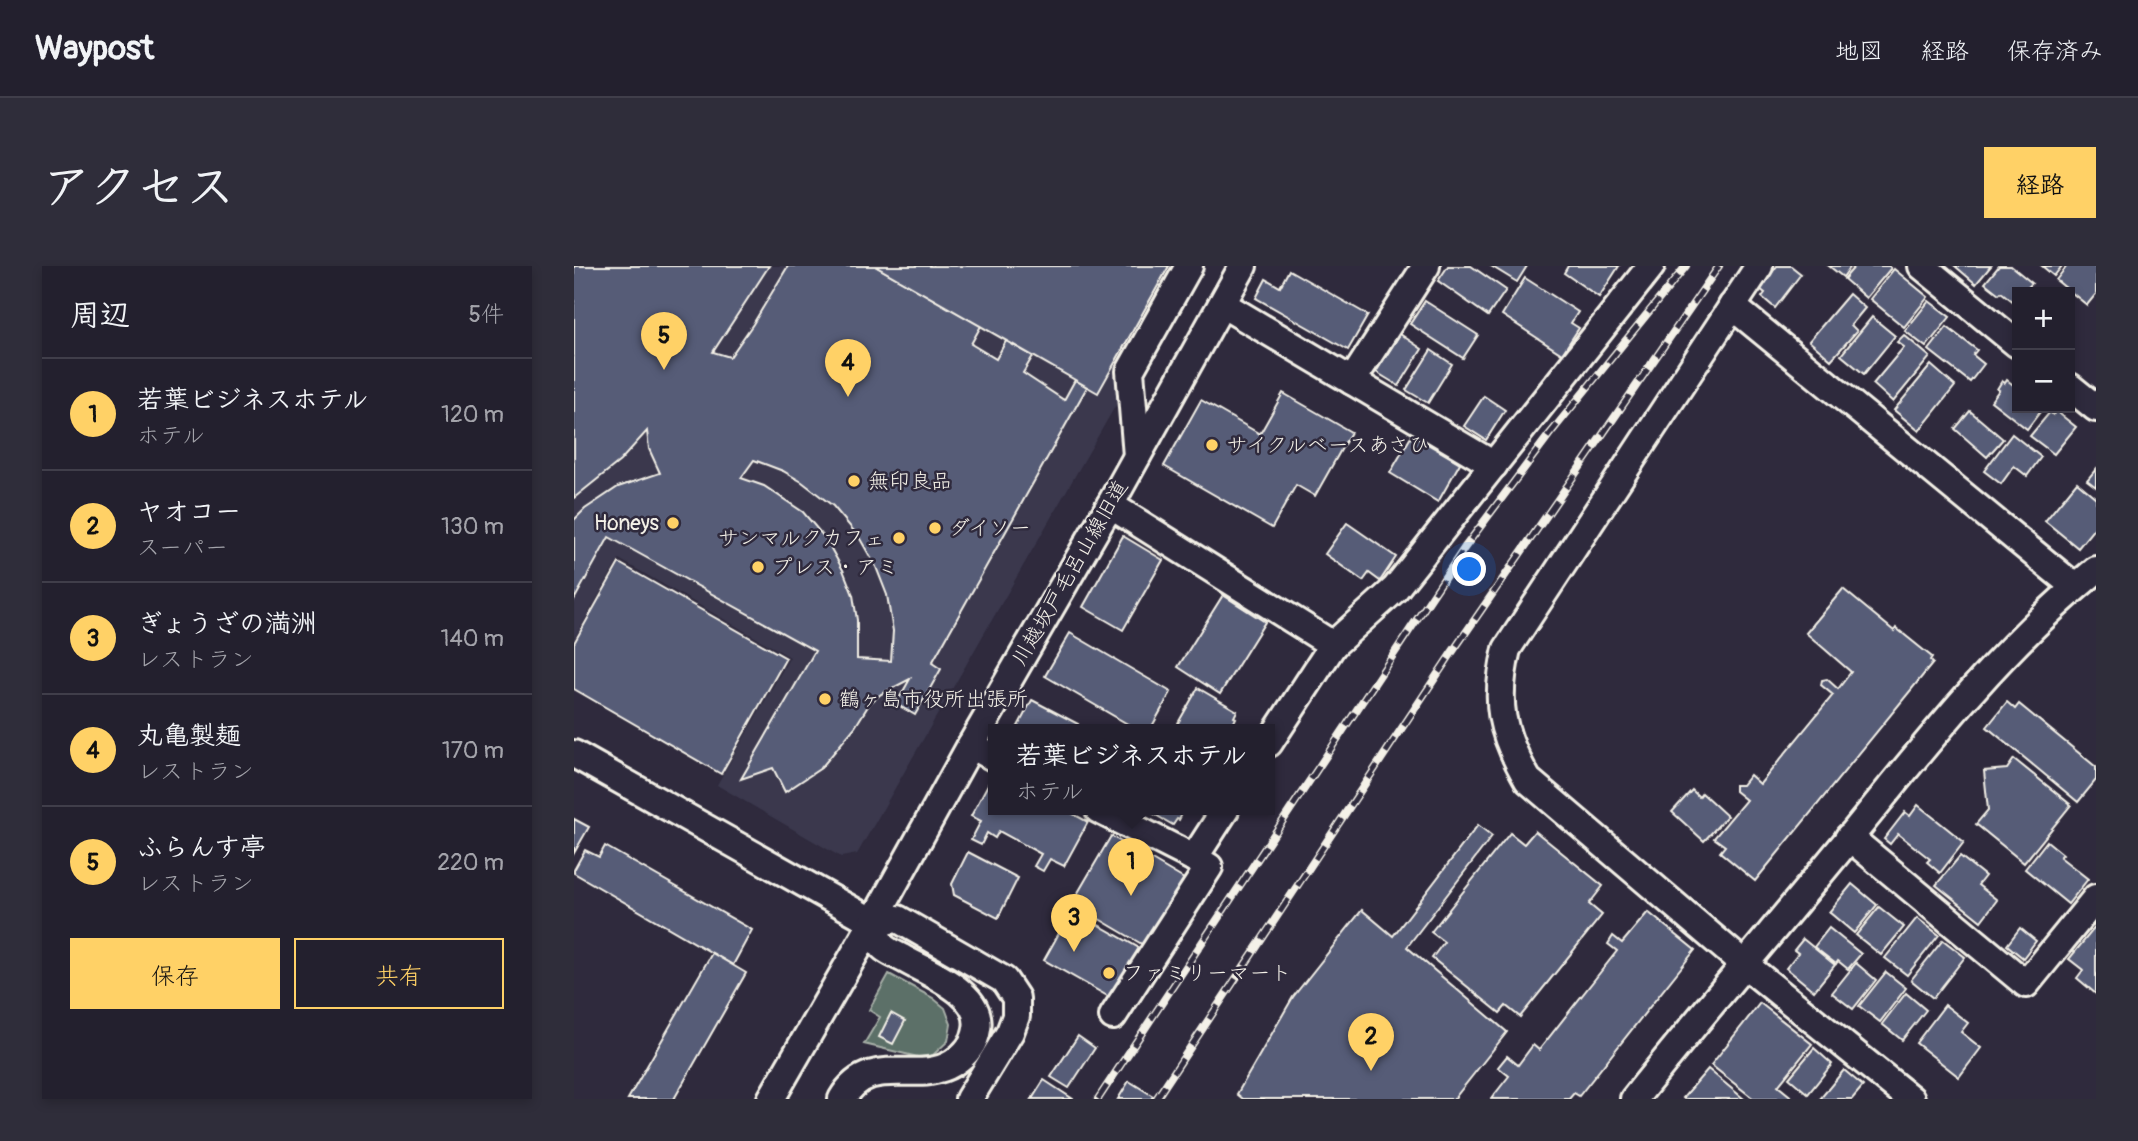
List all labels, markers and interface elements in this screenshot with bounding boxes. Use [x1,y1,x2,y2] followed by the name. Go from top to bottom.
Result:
[35,28,154,69] text: Waypost
[1835,37,1883,66] text: 地図
[1921,37,1969,66] text: 経路
[2007,37,2103,66] text: 保存済み
[1984,147,2096,218] button: 経路
[42,157,235,218] text: アクセス
[2012,287,2075,413] map controls
[2012,287,2075,350] button: +
[70,297,130,334] text: 周辺
[469,300,504,329] text: 5件
[641,312,687,370] pin: 5
[825,339,871,397] pin: 4
[2012,350,2075,413] button: −
[137,384,368,416] text: 若葉ビジネスホテル
[89,400,98,429] text: 1
[441,400,504,429] text: 120 m
[137,421,205,450] text: ホテル
[1226,432,1430,459] place label: サイクルベースあさひ
[1204,437,1220,453] marker: サイクルベースあさひ
[868,468,952,495] place label: 無印良品
[846,473,862,489] marker: 無印良品
[1006,475,1134,671] street label: 川越坂戸毛呂山線旧道
[137,496,241,528] text: ヤオコー
[594,510,660,537] place label: Honeys
[87,512,99,541] text: 2
[441,512,504,541] text: 130 m
[665,515,681,531] marker: Honeys
[949,515,1031,542] place label: ダイソー
[927,520,943,536] marker: ダイソー
[717,525,885,552] place label: サンマルクカフェ
[891,530,907,546] marker: サンマルクカフェ
[137,533,228,562] text: スーパー
[1452,552,1486,586] your location
[772,554,898,581] place label: プレス・アミ
[750,559,766,575] marker: プレス・アミ
[137,608,317,640] text: ぎょうざの満洲
[87,624,99,653] text: 3
[441,624,504,653] text: 140 m
[137,645,254,674] text: レストラン
[839,686,1028,713] place label: 鶴ヶ島市役所出張所
[817,691,833,707] marker: 鶴ヶ島市役所出張所
[137,720,241,752] text: 丸亀製麺
[988,724,1275,815] popup
[86,736,100,765] text: 4
[442,736,504,765] text: 170 m
[1016,740,1247,772] text: 若葉ビジネスホテル
[137,757,254,786] text: レストラン
[1016,777,1084,806] text: ホテル
[137,832,266,864] text: ふらんす亭
[1108,838,1154,896] pin: 1
[87,848,99,877] text: 5
[437,848,504,877] text: 220 m
[137,869,254,898] text: レストラン
[1051,894,1097,952] pin: 3
[70,938,280,1009] button: 保存
[294,938,504,1009] button: 共有
[1123,960,1291,987] place label: ファミリーマート
[1101,965,1117,981] marker: ファミリーマート
[1348,1013,1394,1071] pin: 2

